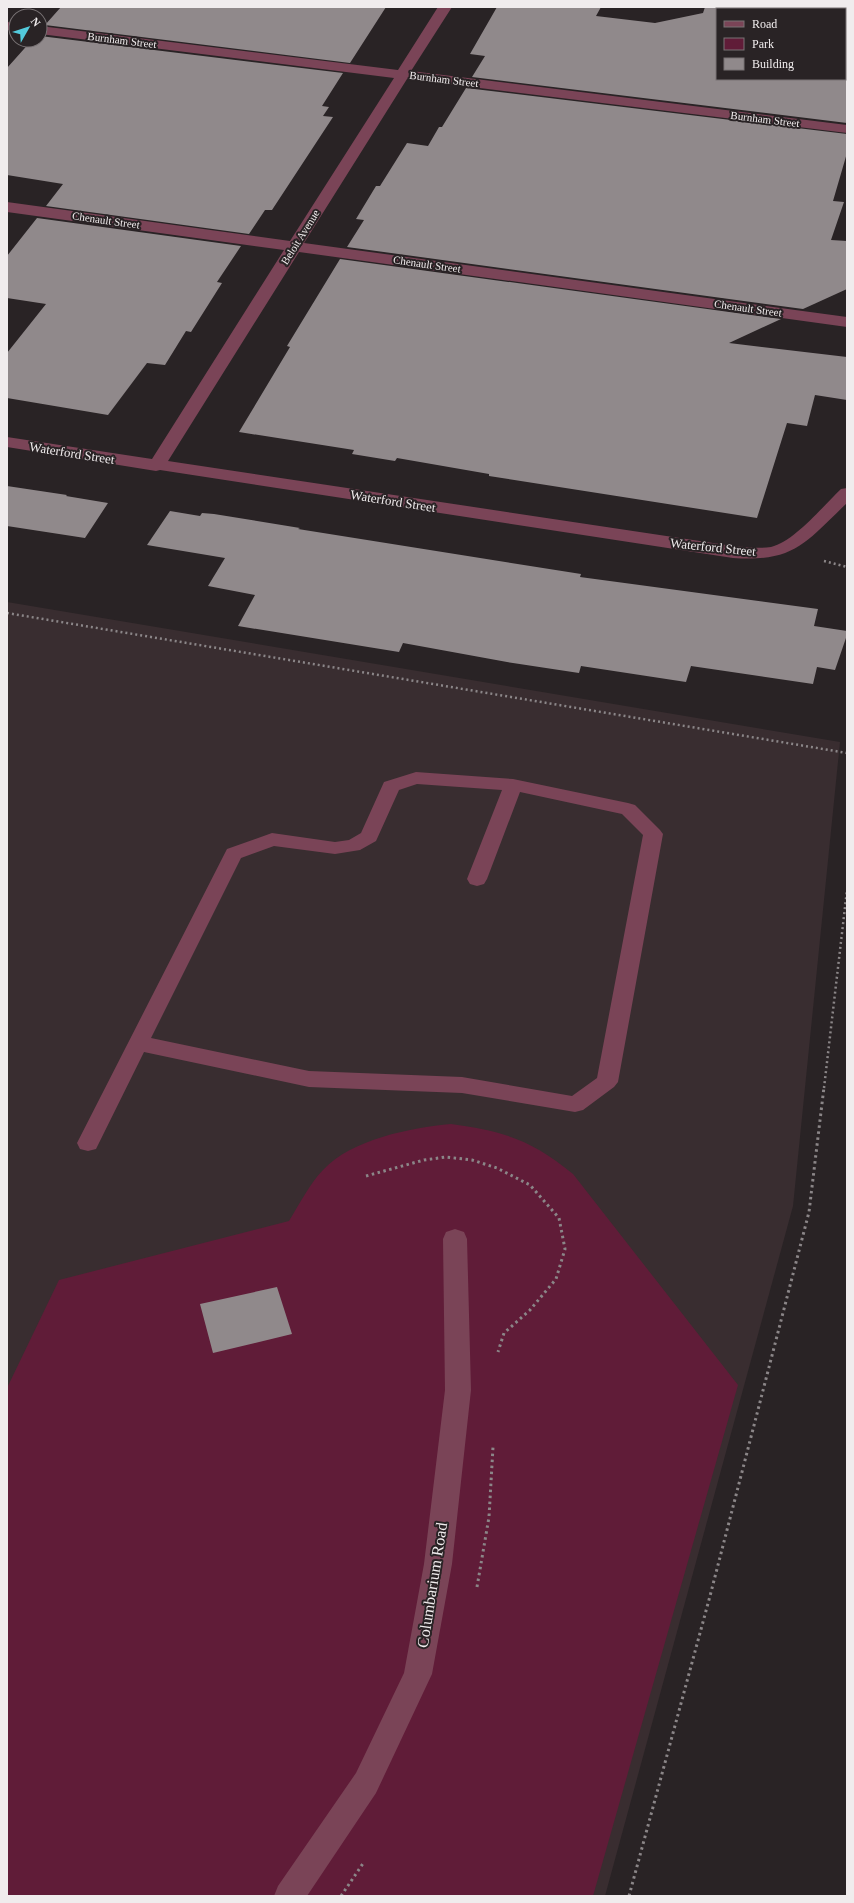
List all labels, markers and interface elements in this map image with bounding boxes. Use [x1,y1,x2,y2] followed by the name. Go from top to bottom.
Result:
[8,8,48,48] north arrow
[716,8,846,80] legend
[29,15,43,29] text: N
[752,17,777,31] text: Road
[87,30,157,50] street label: Burnham Street
[752,37,774,51] text: Park
[752,57,794,71] text: Building
[409,69,479,89] street label: Burnham Street
[730,109,800,129] street label: Burnham Street
[278,207,322,267] street label: Beloit Avenue
[71,209,141,231] street label: Chenault Street
[392,253,462,275] street label: Chenault Street
[713,297,783,319] street label: Chenault Street
[28,439,116,467] street label: Waterford Street
[349,487,437,515] street label: Waterford Street
[669,535,757,559] street label: Waterford Street
[414,1521,450,1649] street label: Columbarium Road

